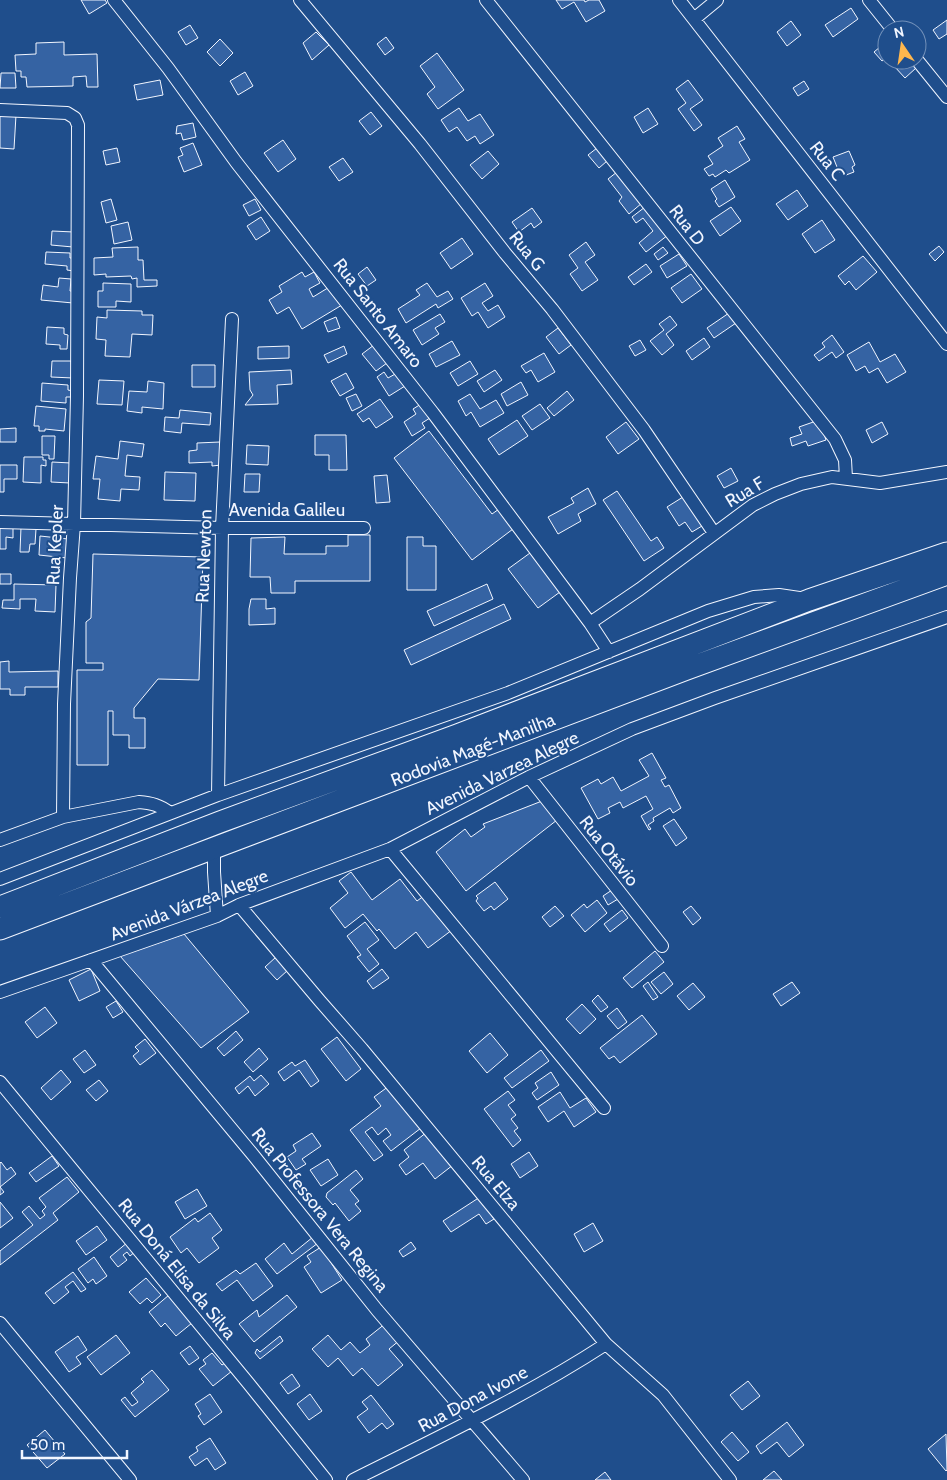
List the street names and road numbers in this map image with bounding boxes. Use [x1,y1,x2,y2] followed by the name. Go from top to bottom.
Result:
[805,137,849,185] street label: Rua C
[664,200,710,250] street label: Rua D
[504,227,550,275] street label: Rua G
[328,254,428,372] street label: Rua Santo Amaro
[721,471,769,512] street label: Rua F
[229,499,345,521] street label: Avenida Galileu
[42,504,68,586] street label: Rua Kepler
[191,509,217,603] street label: Rua Newton
[388,708,559,791] street label: Rodovia Magé-Manilha
[422,726,582,820] street label: Avenida Varzea Alegre
[575,811,643,891] street label: Rua Otávio
[107,865,271,945] street label: Avenida Várzea Alegre
[247,1123,393,1297] street label: Rua Professora Vera Regina
[467,1151,525,1215] street label: Rua Elza
[113,1194,241,1344] street label: Rua Doná Elisa da Silva
[415,1361,531,1437] street label: Rua Dona Ivone

